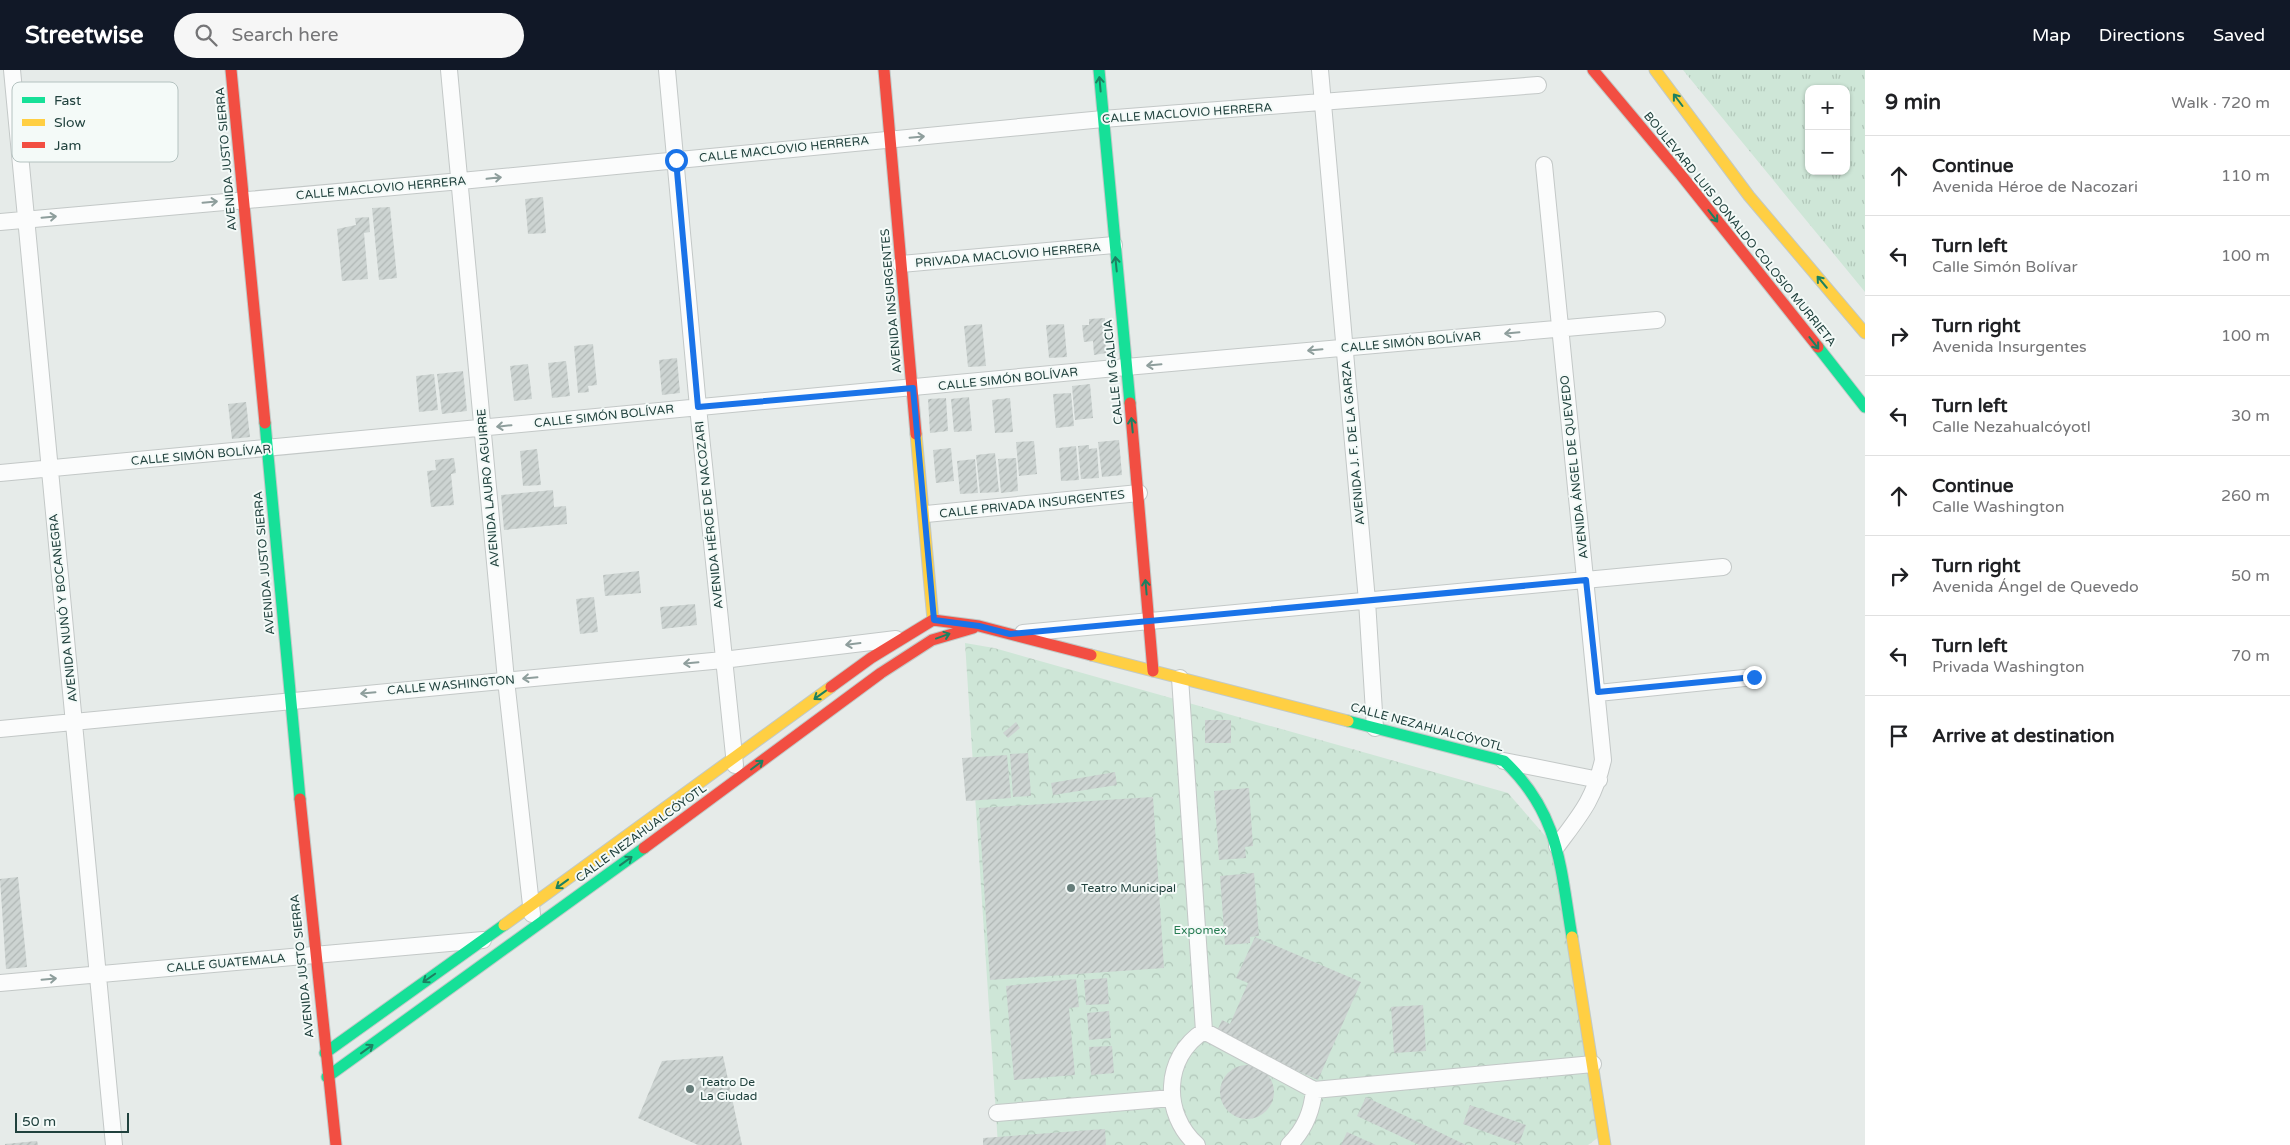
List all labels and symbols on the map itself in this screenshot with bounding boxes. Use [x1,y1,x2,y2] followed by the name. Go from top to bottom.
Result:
[1095,77,1105,93] one-way arrow
[12,82,178,162] legend
[213,86,239,232] street label: AVENIDA JUSTO SIERRA
[54,92,82,109] text: Fast
[1672,94,1683,107] one-way arrow
[1101,100,1273,126] street label: CALLE MACLOVIO HERRERA
[1641,109,1839,349] street label: BOULEVARD LUIS DONALDO COLOSIO MURRIETA
[54,114,86,131] text: Slow
[909,132,925,141] one-way arrow
[698,133,870,165] street label: CALLE MACLOVIO HERRERA
[54,137,81,154] text: Jam
[665,149,688,172] route start
[486,173,502,183] one-way arrow
[295,174,467,202] street label: CALLE MACLOVIO HERRERA
[202,198,218,207] one-way arrow
[1708,209,1719,222] one-way arrow
[40,212,56,222] one-way arrow
[878,228,904,374] street label: AVENIDA INSURGENTES
[915,240,1102,270] street label: PRIVADA MACLOVIO HERRERA
[1111,256,1121,272] one-way arrow
[1817,276,1828,289] one-way arrow
[1101,319,1125,425] street label: CALLE M GALICIA
[1340,329,1482,355] street label: CALLE SIMÓN BOLÍVAR
[1504,329,1520,338] one-way arrow
[1809,336,1820,349] one-way arrow
[1308,345,1324,355] one-way arrow
[1146,360,1162,369] one-way arrow
[1339,360,1367,526] street label: AVENIDA J. F. DE LA GARZA
[937,365,1079,393] street label: CALLE SIMÓN BOLÍVAR
[1557,374,1591,560] street label: AVENIDA ÁNGEL DE QUEVEDO
[533,402,675,430] street label: CALLE SIMÓN BOLÍVAR
[474,408,502,568] street label: AVENIDA LAURO AGUIRRE
[1127,418,1137,434] one-way arrow
[692,420,726,610] street label: AVENIDA HÉROE DE NACOZARI
[496,422,512,431] one-way arrow
[130,442,272,468] street label: CALLE SIMÓN BOLÍVAR
[939,487,1125,521] street label: CALLE PRIVADA INSURGENTES
[251,490,277,636] street label: AVENIDA JUSTO SIERRA
[46,513,80,703] street label: AVENIDA NUNÓ Y BOCANEGRA
[1142,579,1151,595] one-way arrow
[935,631,951,640] one-way arrow
[845,639,861,649] one-way arrow
[684,658,700,668] one-way arrow
[1743,666,1766,689] route end
[387,672,515,698] street label: CALLE WASHINGTON
[522,673,538,683] one-way arrow
[360,689,376,698] one-way arrow
[813,690,827,700] one-way arrow
[1349,700,1505,754] street label: CALLE NEZAHUALCÓYOTL
[750,760,764,770] one-way arrow
[573,781,709,885] street label: CALLE NEZAHUALCÓYOTL
[619,856,632,867] one-way arrow
[555,879,569,889] one-way arrow
[1081,881,1176,895] place label: Teatro Municipal
[1065,882,1077,894] marker: Teatro Municipal
[287,893,317,1039] street label: AVENIDA JUSTO SIERRA
[1173,923,1227,937] park label: Expomex
[166,951,286,975] street label: CALLE GUATEMALA
[423,973,437,983] one-way arrow
[40,974,56,984] one-way arrow
[360,1044,374,1054] one-way arrow
[700,1075,757,1103] place label: Teatro De La Ciudad
[684,1083,696,1095] marker: Teatro De La Ciudad
[15,1110,129,1133] scale bar

